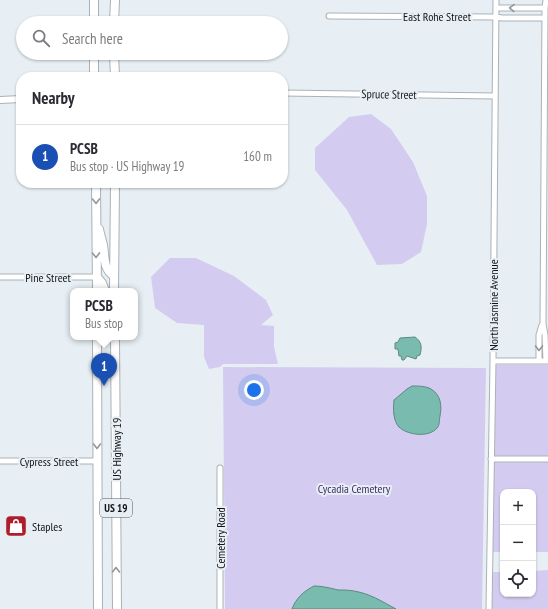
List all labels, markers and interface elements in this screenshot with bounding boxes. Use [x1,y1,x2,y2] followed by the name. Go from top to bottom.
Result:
[509,4,515,12] one-way arrow
[403,9,472,24] street label: East Rohe Street
[16,16,288,60] search box
[30,27,52,49] icon: search
[62,29,123,48] text: Search here
[361,86,417,102] street label: Spruce Street
[32,87,75,109] text: Nearby
[70,139,98,158] text: PCSB
[42,148,48,165] text: 1
[243,148,272,165] text: 160 m
[70,158,184,175] text: Bus stop · US Highway 19
[92,198,100,204] one-way arrow
[92,252,100,258] one-way arrow
[486,259,501,351] street label: North Jasmine Avenue
[25,270,72,285] street label: Pine Street
[70,288,138,340] popup
[85,296,113,315] text: PCSB
[85,315,123,332] text: Bus stop
[535,345,543,351] one-way arrow
[91,353,117,386] pin: 1
[244,380,264,400] your location
[109,418,124,480] street label: US Highway 19
[93,443,101,449] one-way arrow
[20,454,79,469] street label: Cypress Street
[318,481,391,496] park label: Cycadia Cemetery
[500,489,536,597] map controls
[500,489,536,525] button: +
[100,499,132,517] road number: US 19
[213,507,228,569] street label: Cemetery Road
[3,513,29,539] shop icon: Staples
[32,519,62,534] place label: Staples
[500,525,536,561] button: −
[500,561,536,597] button: locate
[112,567,121,573] one-way arrow

